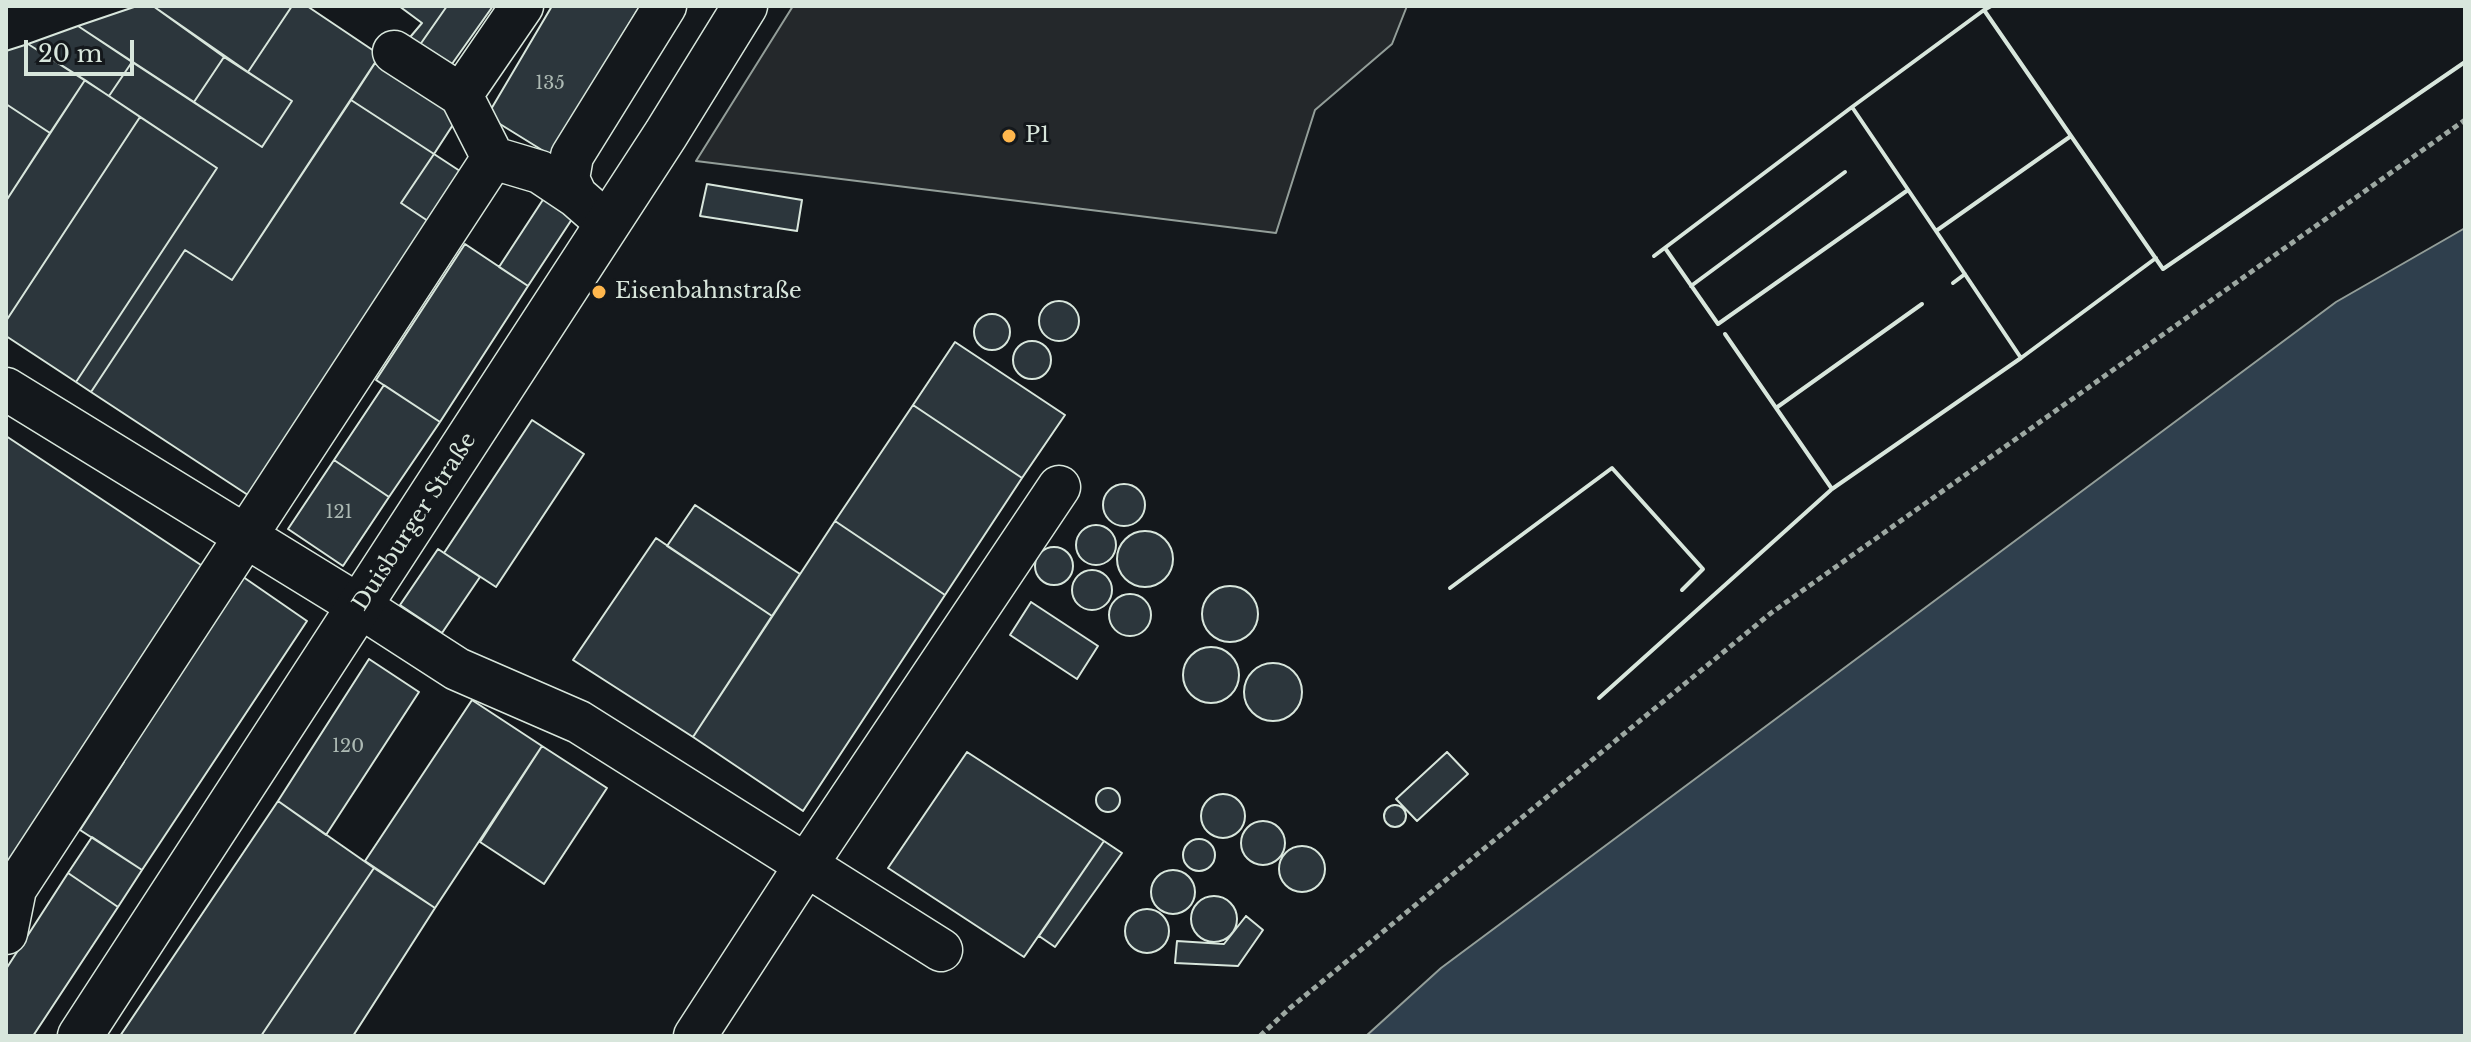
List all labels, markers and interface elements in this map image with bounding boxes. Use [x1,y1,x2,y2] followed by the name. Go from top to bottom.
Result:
[28,24,138,74] scale bar
[38,39,103,68] text: 20 m
[535,73,565,95] house number: 135
[1025,123,1050,149] place label: P1
[1000,127,1018,145] marker: P1
[615,279,802,305] place label: Eisenbahnstraße
[590,283,608,301] marker: Eisenbahnstraße
[348,428,482,616] street label: Duisburger Straße
[325,502,353,524] house number: 121
[332,736,364,758] house number: 120

